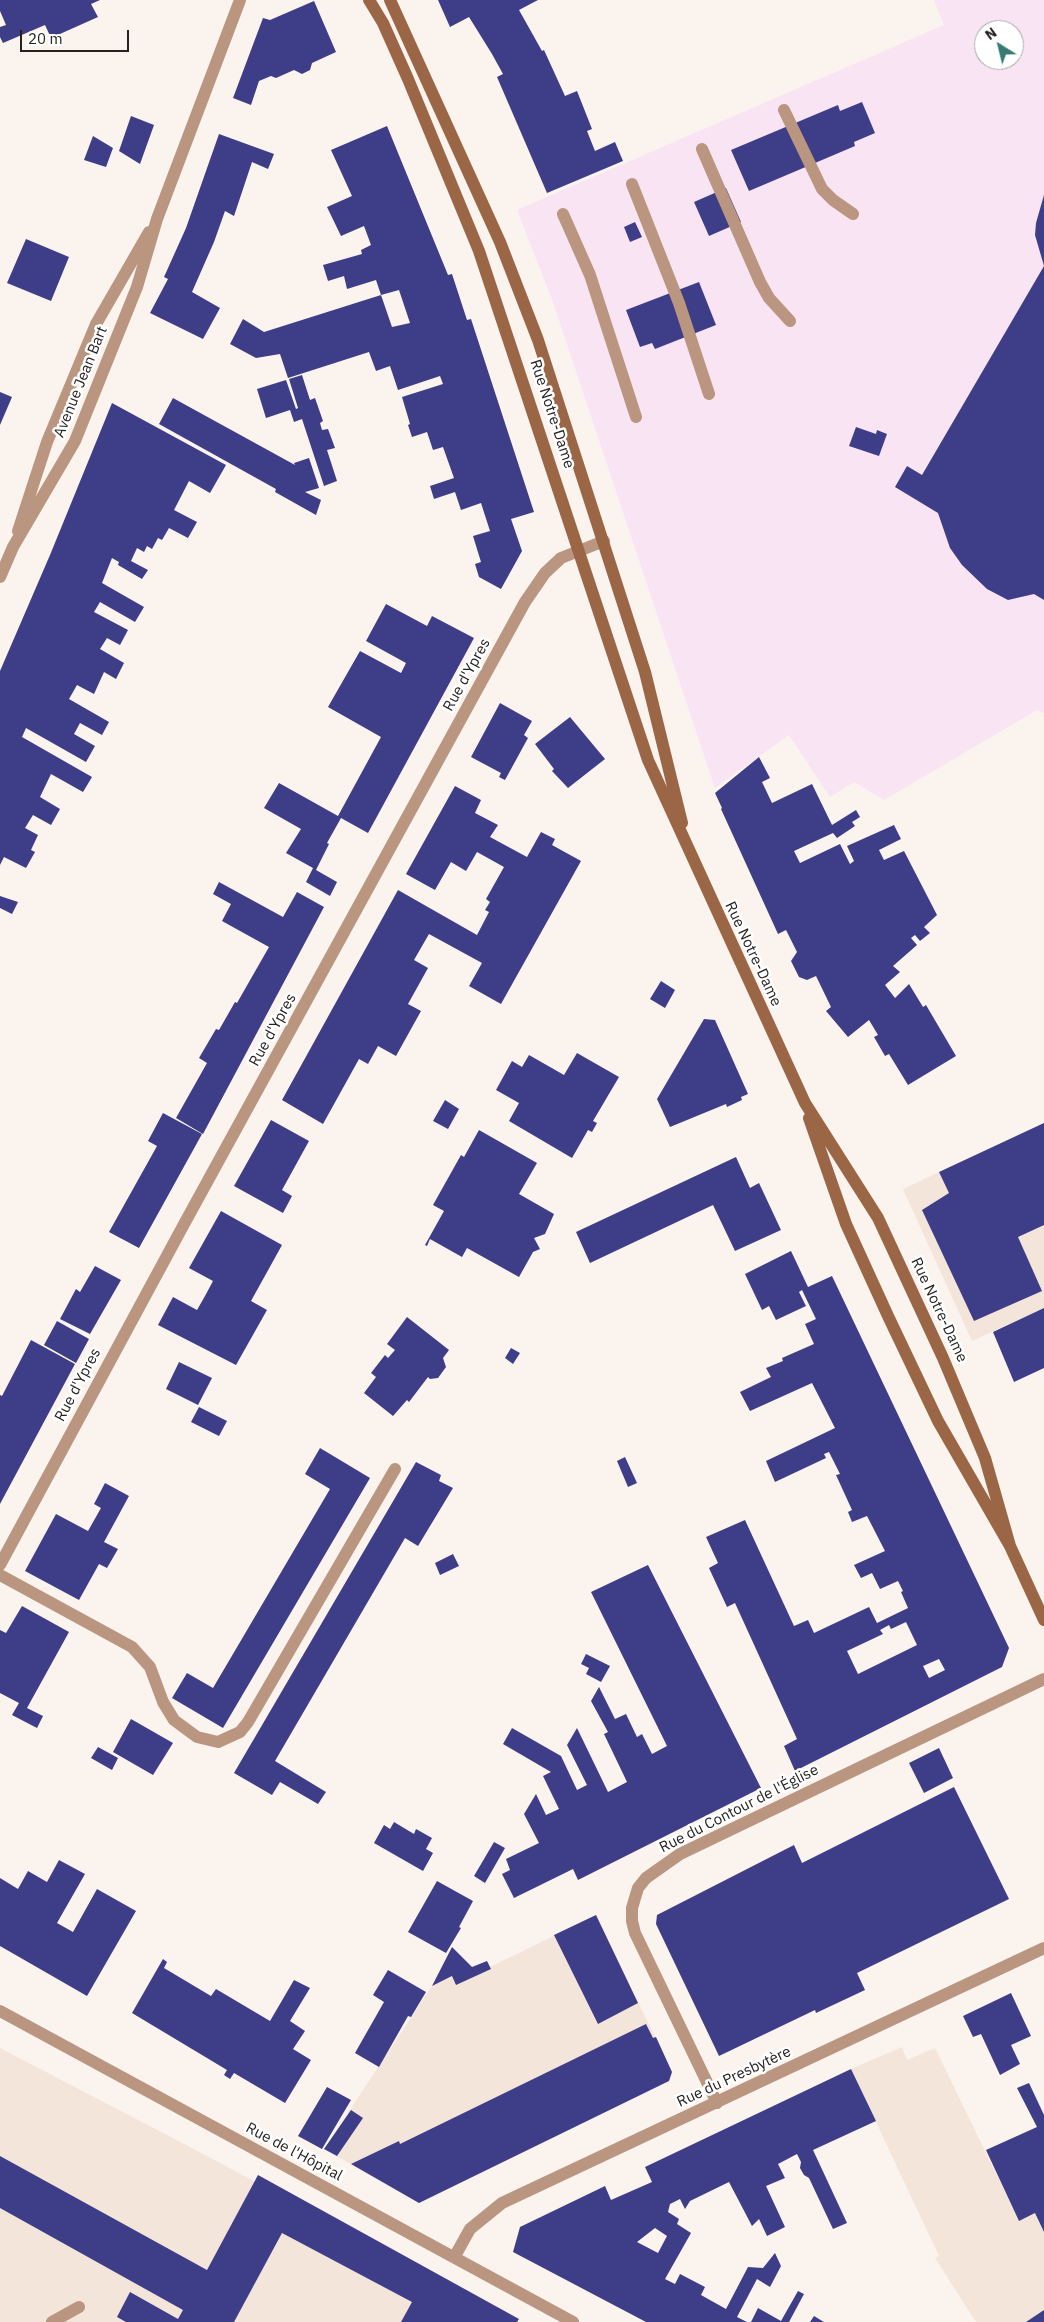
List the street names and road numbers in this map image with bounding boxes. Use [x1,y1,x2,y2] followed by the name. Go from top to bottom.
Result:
[51,324,111,440] street label: Avenue Jean Bart
[526,357,578,471] street label: Rue Notre-Dame
[440,636,494,714] street label: Rue d'Ypres
[721,899,785,1009] street label: Rue Notre-Dame
[246,991,300,1069] street label: Rue d'Ypres
[907,1255,971,1365] street label: Rue Notre-Dame
[51,1345,105,1425] street label: Rue d'Ypres
[656,1761,822,1857] street label: Rue du Contour de l'Église
[674,2043,794,2111] street label: Rue du Presbytère
[243,2119,345,2185] street label: Rue de l'Hôpital

